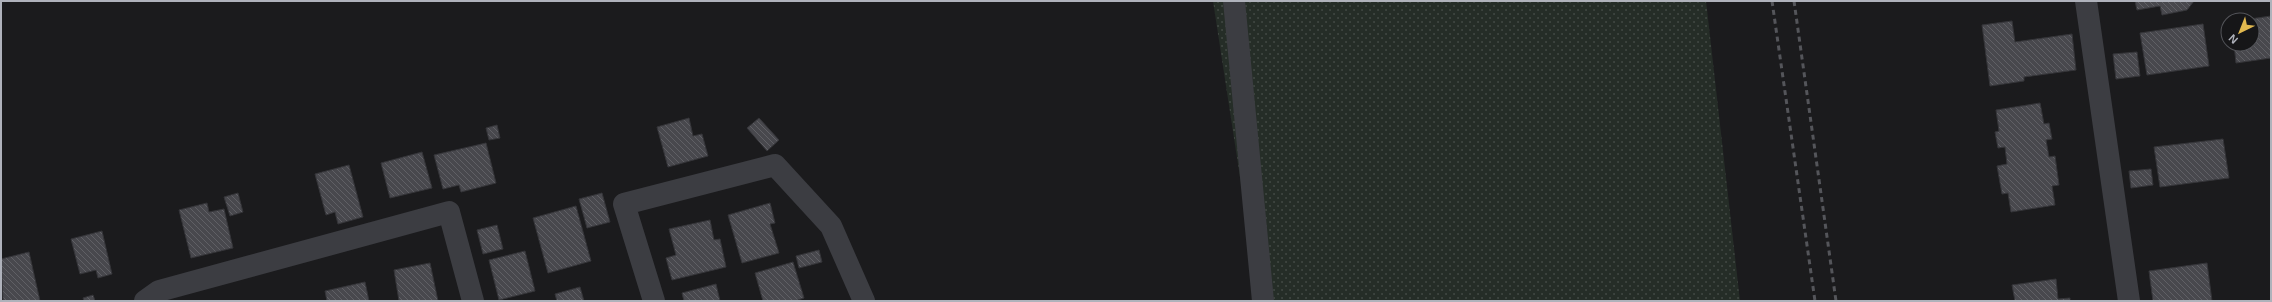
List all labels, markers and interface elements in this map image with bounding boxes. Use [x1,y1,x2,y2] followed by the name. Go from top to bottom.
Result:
[2220,12,2260,52] north arrow
[2226,32,2240,46] text: N

